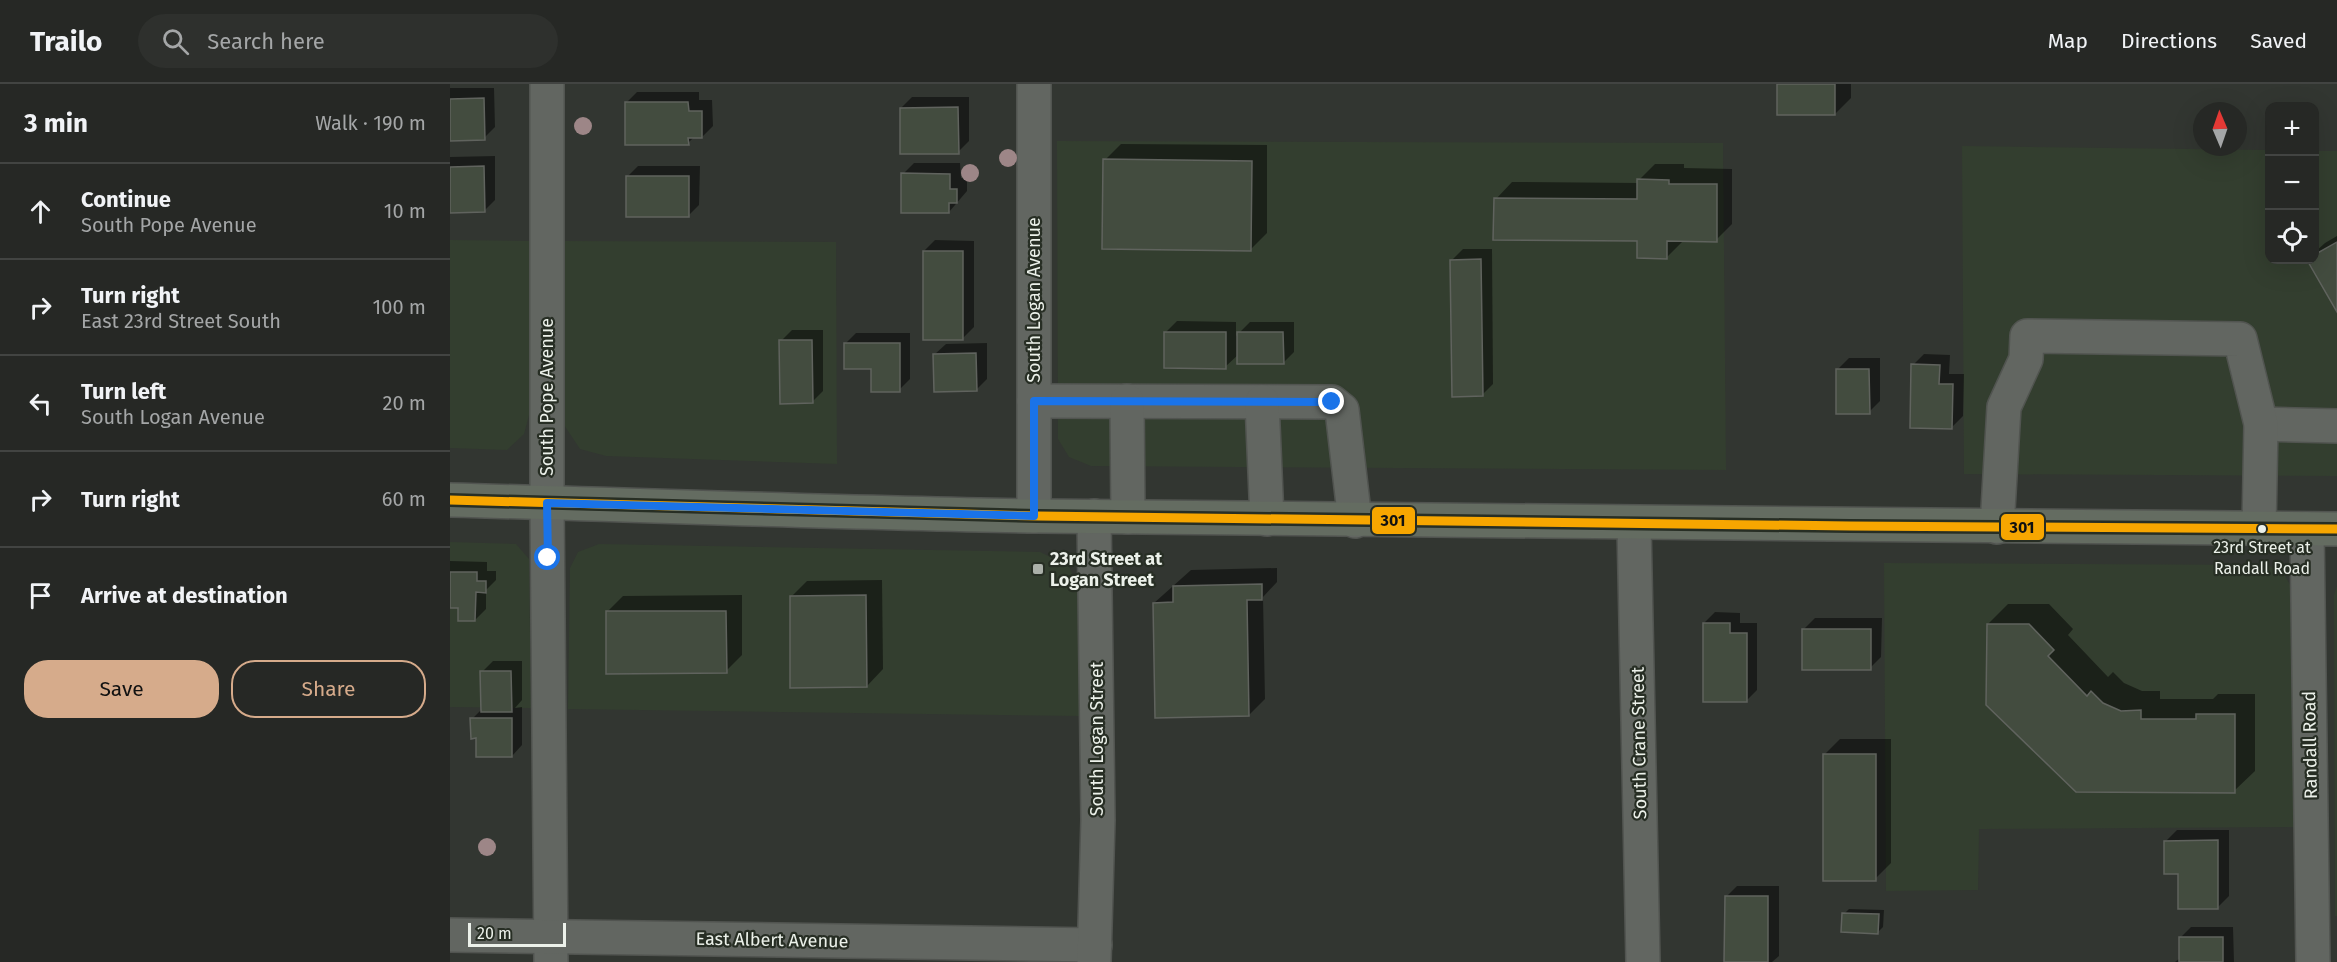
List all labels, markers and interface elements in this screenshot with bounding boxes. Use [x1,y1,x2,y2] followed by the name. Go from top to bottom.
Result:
[138,14,558,68] search box
[30,25,102,58] text: Trailo
[159,25,192,58] icon: search
[207,28,325,55] text: Search here
[2048,28,2088,54] text: Map
[2121,28,2217,54] text: Directions
[2250,28,2307,54] text: Saved
[2193,102,2247,156] north arrow
[2265,102,2319,264] map controls
[2265,102,2319,156] button: +
[24,108,88,139] text: 3 min
[315,111,426,135] text: Walk · 190 m
[2265,156,2319,210] button: −
[81,186,171,213] text: Continue
[24,195,57,228] icon: ahead
[384,199,426,223] text: 10 m
[2265,210,2319,264] button: locate
[81,213,257,237] text: South Pope Avenue
[1023,217,1045,383] street label: South Logan Avenue
[81,282,180,309] text: Turn right
[24,291,57,324] icon: right
[373,295,426,319] text: 100 m
[81,309,281,333] text: East 23rd Street South
[536,318,558,476] street label: South Pope Avenue
[81,378,166,405] text: Turn left
[24,387,57,420] icon: left
[1318,388,1344,414] route end
[383,391,426,415] text: 20 m
[81,405,265,429] text: South Logan Avenue
[24,483,57,516] icon: right
[81,486,180,513] text: Turn right
[382,487,426,511] text: 60 m
[1371,506,1416,535] line badge: 301
[1380,511,1405,530] text: 301
[2000,513,2045,541] line badge: 301
[2009,518,2034,537] text: 301
[2256,523,2268,535] marker: 23rd Street at Randall Road
[2213,538,2311,578] place label: 23rd Street at Randall Road
[534,544,560,570] route start
[1050,548,1163,591] place label: 23rd Street at Logan Street
[1031,562,1045,576] marker: 23rd Street at Logan Street
[24,579,57,612] icon: arrive
[81,582,288,609] text: Arrive at destination
[24,660,219,718] button: Save
[231,660,426,718] button: Share
[1086,661,1108,816] street label: South Logan Street
[1627,666,1651,819] street label: South Crane Street
[2298,691,2322,799] street label: Randall Road
[468,920,566,948] scale bar
[477,924,512,943] text: 20 m
[695,928,849,952] street label: East Albert Avenue

